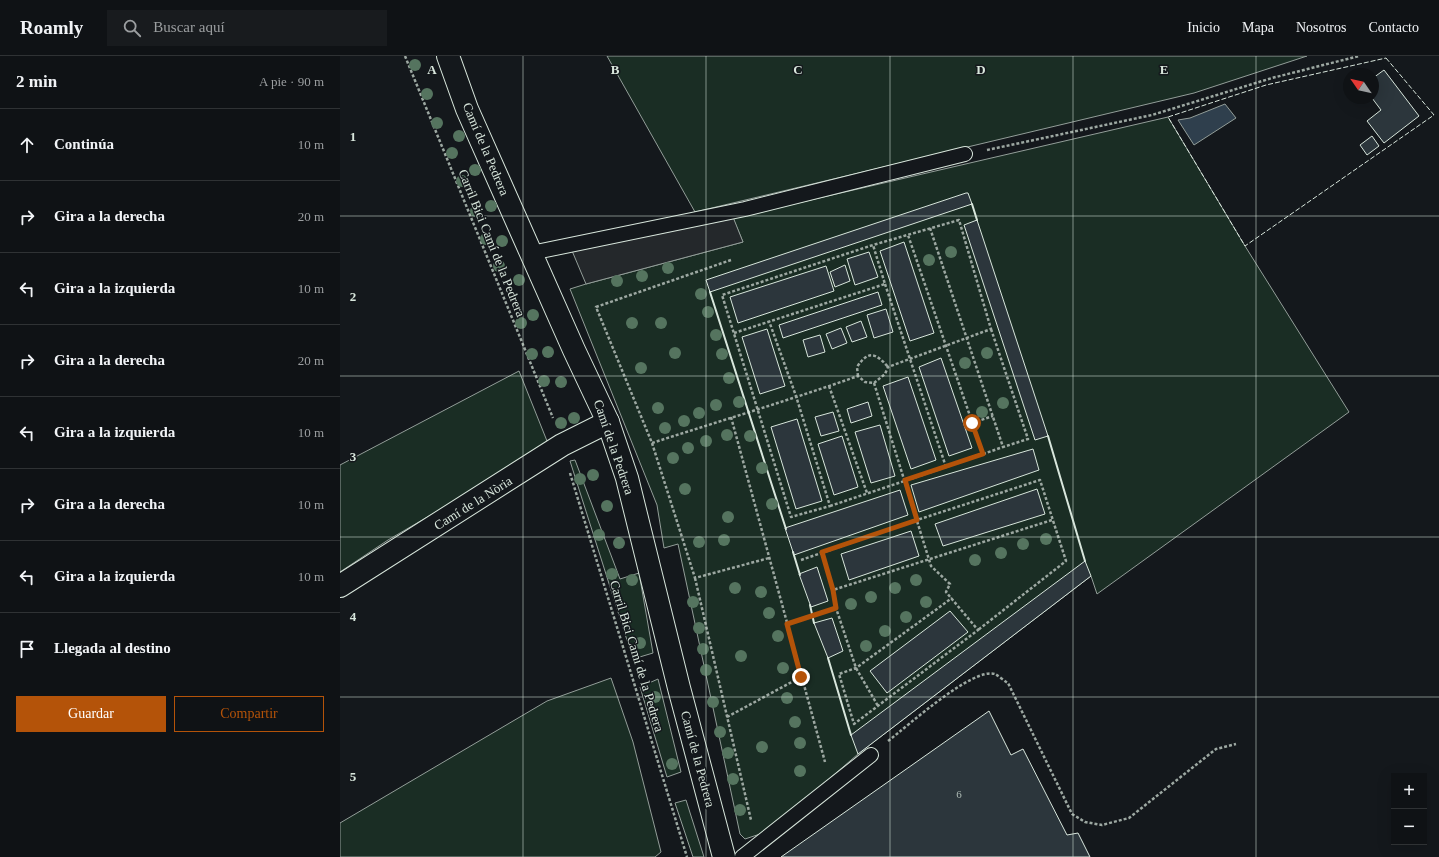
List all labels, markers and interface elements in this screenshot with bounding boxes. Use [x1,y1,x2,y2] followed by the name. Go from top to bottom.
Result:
[107,10,387,46] search box
[20,17,83,38] text: Roamly
[121,17,143,39] icon: search
[153,19,225,35] text: Buscar aquí
[1187,20,1220,35] text: Inicio
[1242,20,1274,35] text: Mapa
[1296,20,1346,35] text: Nosotros
[1368,20,1419,35] text: Contacto
[427,62,437,77] text: A
[611,62,620,77] text: B
[793,62,803,77] text: C
[976,62,986,77] text: D
[1160,62,1168,77] text: E
[1343,68,1379,104] north arrow
[16,72,57,91] text: 2 min
[259,74,324,89] text: A pie · 90 m
[460,100,512,198] street label: Camí de la Pedrera
[350,129,356,144] text: 1
[16,134,38,156] icon: ahead
[54,136,114,152] text: Continúa
[298,137,324,152] text: 10 m
[455,167,529,319] street label: Carril Bici Camí de la Pedrera
[16,206,38,228] icon: right
[54,208,165,224] text: Gira a la derecha
[298,209,324,224] text: 20 m
[16,278,38,300] icon: left
[54,280,175,296] text: Gira a la izquierda
[298,281,324,296] text: 10 m
[350,289,356,304] text: 2
[16,350,38,372] icon: right
[54,352,165,368] text: Gira a la derecha
[298,353,324,368] text: 20 m
[591,398,637,497] street label: Camí de la Pedrera
[963,414,981,432] route start
[16,422,38,444] icon: left
[54,424,175,440] text: Gira a la izquierda
[298,425,324,440] text: 10 m
[350,449,357,464] text: 3
[431,473,515,533] street label: Camí de la Nòria
[16,494,38,516] icon: right
[54,496,165,512] text: Gira a la derecha
[298,497,324,512] text: 10 m
[16,566,38,588] icon: left
[54,568,175,584] text: Gira a la izquierda
[298,569,324,584] text: 10 m
[607,578,667,734] street label: Carril Bici Camí de la Pedrera
[350,609,357,624] text: 4
[16,638,38,660] icon: arrive
[54,640,171,656] text: Llegada al destino
[792,668,810,686] route end
[16,696,166,732] button: Guardar
[174,696,324,732] button: Compartir
[678,709,718,809] street label: Camí de la Pedrera
[350,769,357,784] text: 5
[1391,773,1427,845] map controls
[1391,773,1427,809] button: +
[956,788,962,800] house number: 6
[1391,809,1427,845] button: −

